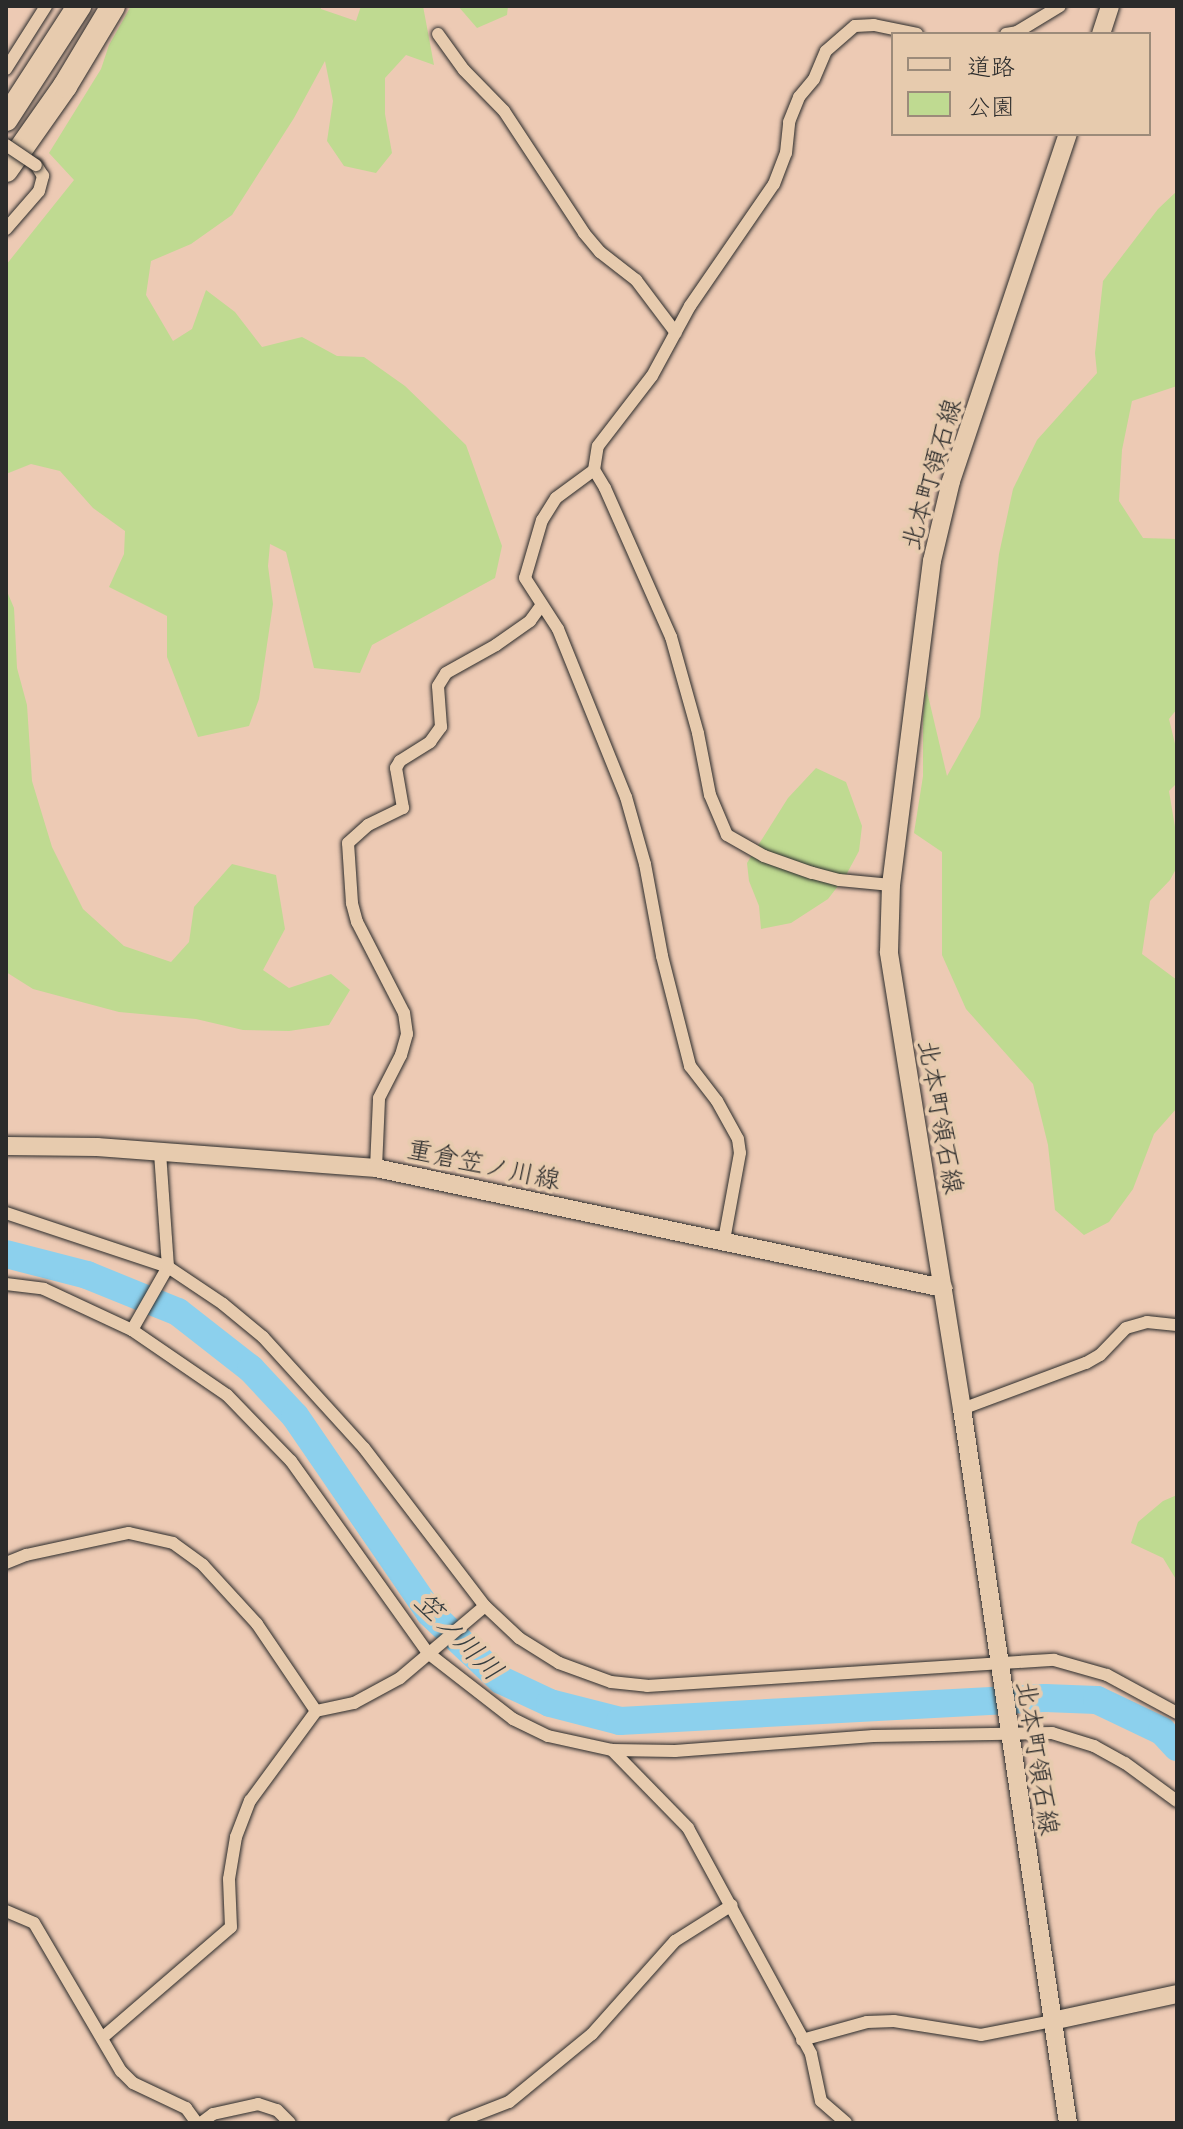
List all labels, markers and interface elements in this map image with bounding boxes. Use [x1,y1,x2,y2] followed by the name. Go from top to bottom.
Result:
[891,32,1151,136] legend
[967,50,1015,81] text: 道路
[967,90,1015,121] text: 公園
[895,395,967,553] street label: 北本町領石線
[912,1037,970,1197] street label: 北本町領石線
[404,1133,564,1195] street label: 重倉笠ノ川線
[409,1584,511,1686] water label: 笠ノ川川
[1010,1679,1066,1837] street label: 北本町領石線

